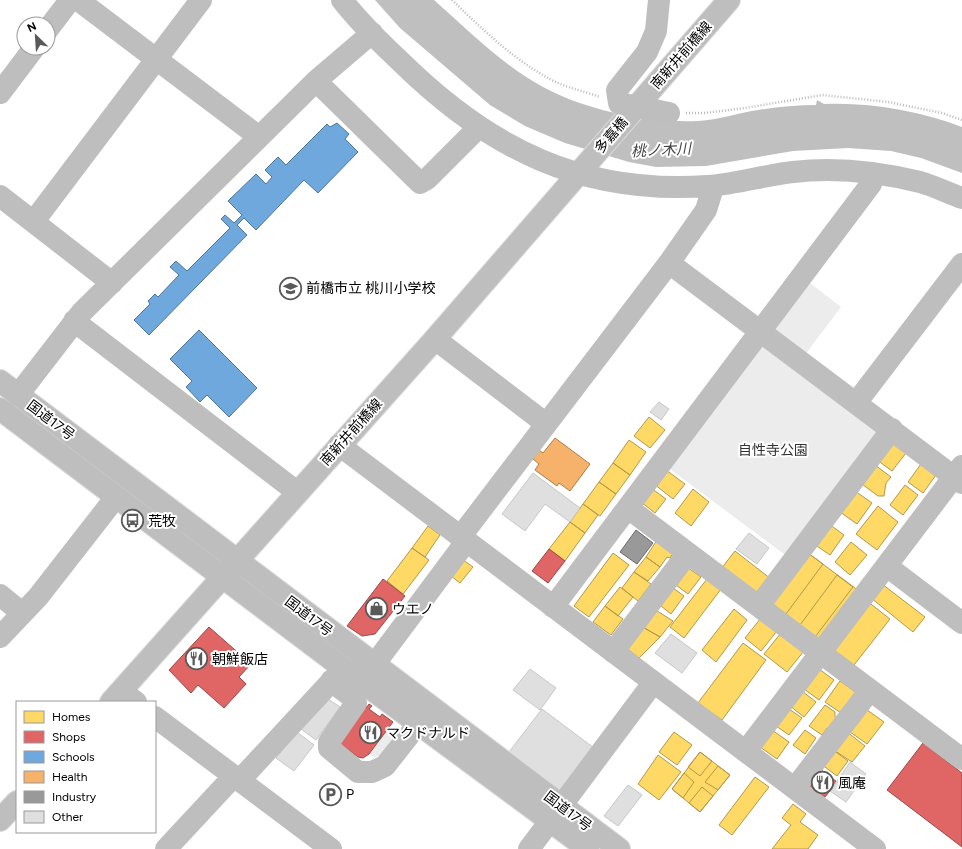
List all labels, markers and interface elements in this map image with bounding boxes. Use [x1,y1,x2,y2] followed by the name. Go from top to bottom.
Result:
[16,16,56,56] north arrow
[647,18,715,93] street label: 南新井前橋線
[25,20,39,35] text: N
[591,114,632,157] street label: 多嘉橋
[631,139,693,161] water label: 桃ノ木川
[278,275,304,301] school or university icon: 前橋市立 桃川小学校
[306,280,435,297] place label: 前橋市立 桃川小学校
[317,395,386,469] street label: 南新井前橋線
[23,397,78,444] street label: 国道17号
[738,442,808,459] park label: 自性寺公園
[120,508,146,534] bus stop icon: 荒牧
[148,513,176,530] place label: 荒牧
[281,593,336,640] street label: 国道17号
[364,596,390,622] shop icon: ウエノ
[392,601,434,618] place label: ウエノ
[183,646,209,672] restaurant icon: 朝鮮飯店
[212,651,268,668] place label: 朝鮮飯店
[16,701,156,833] legend
[52,710,91,724] text: Homes
[358,720,384,746] restaurant icon: マクドナルド
[386,725,470,742] place label: マクドナルド
[52,730,86,744] text: Shops
[52,750,95,764] text: Schools
[52,770,88,784] text: Health
[809,770,835,796] restaurant icon: 風庵
[838,775,866,792] place label: 風庵
[317,781,343,807] parking icon: P
[346,786,354,803] place label: P
[540,788,595,835] street label: 国道17号
[52,790,97,804] text: Industry
[52,810,83,824] text: Other

